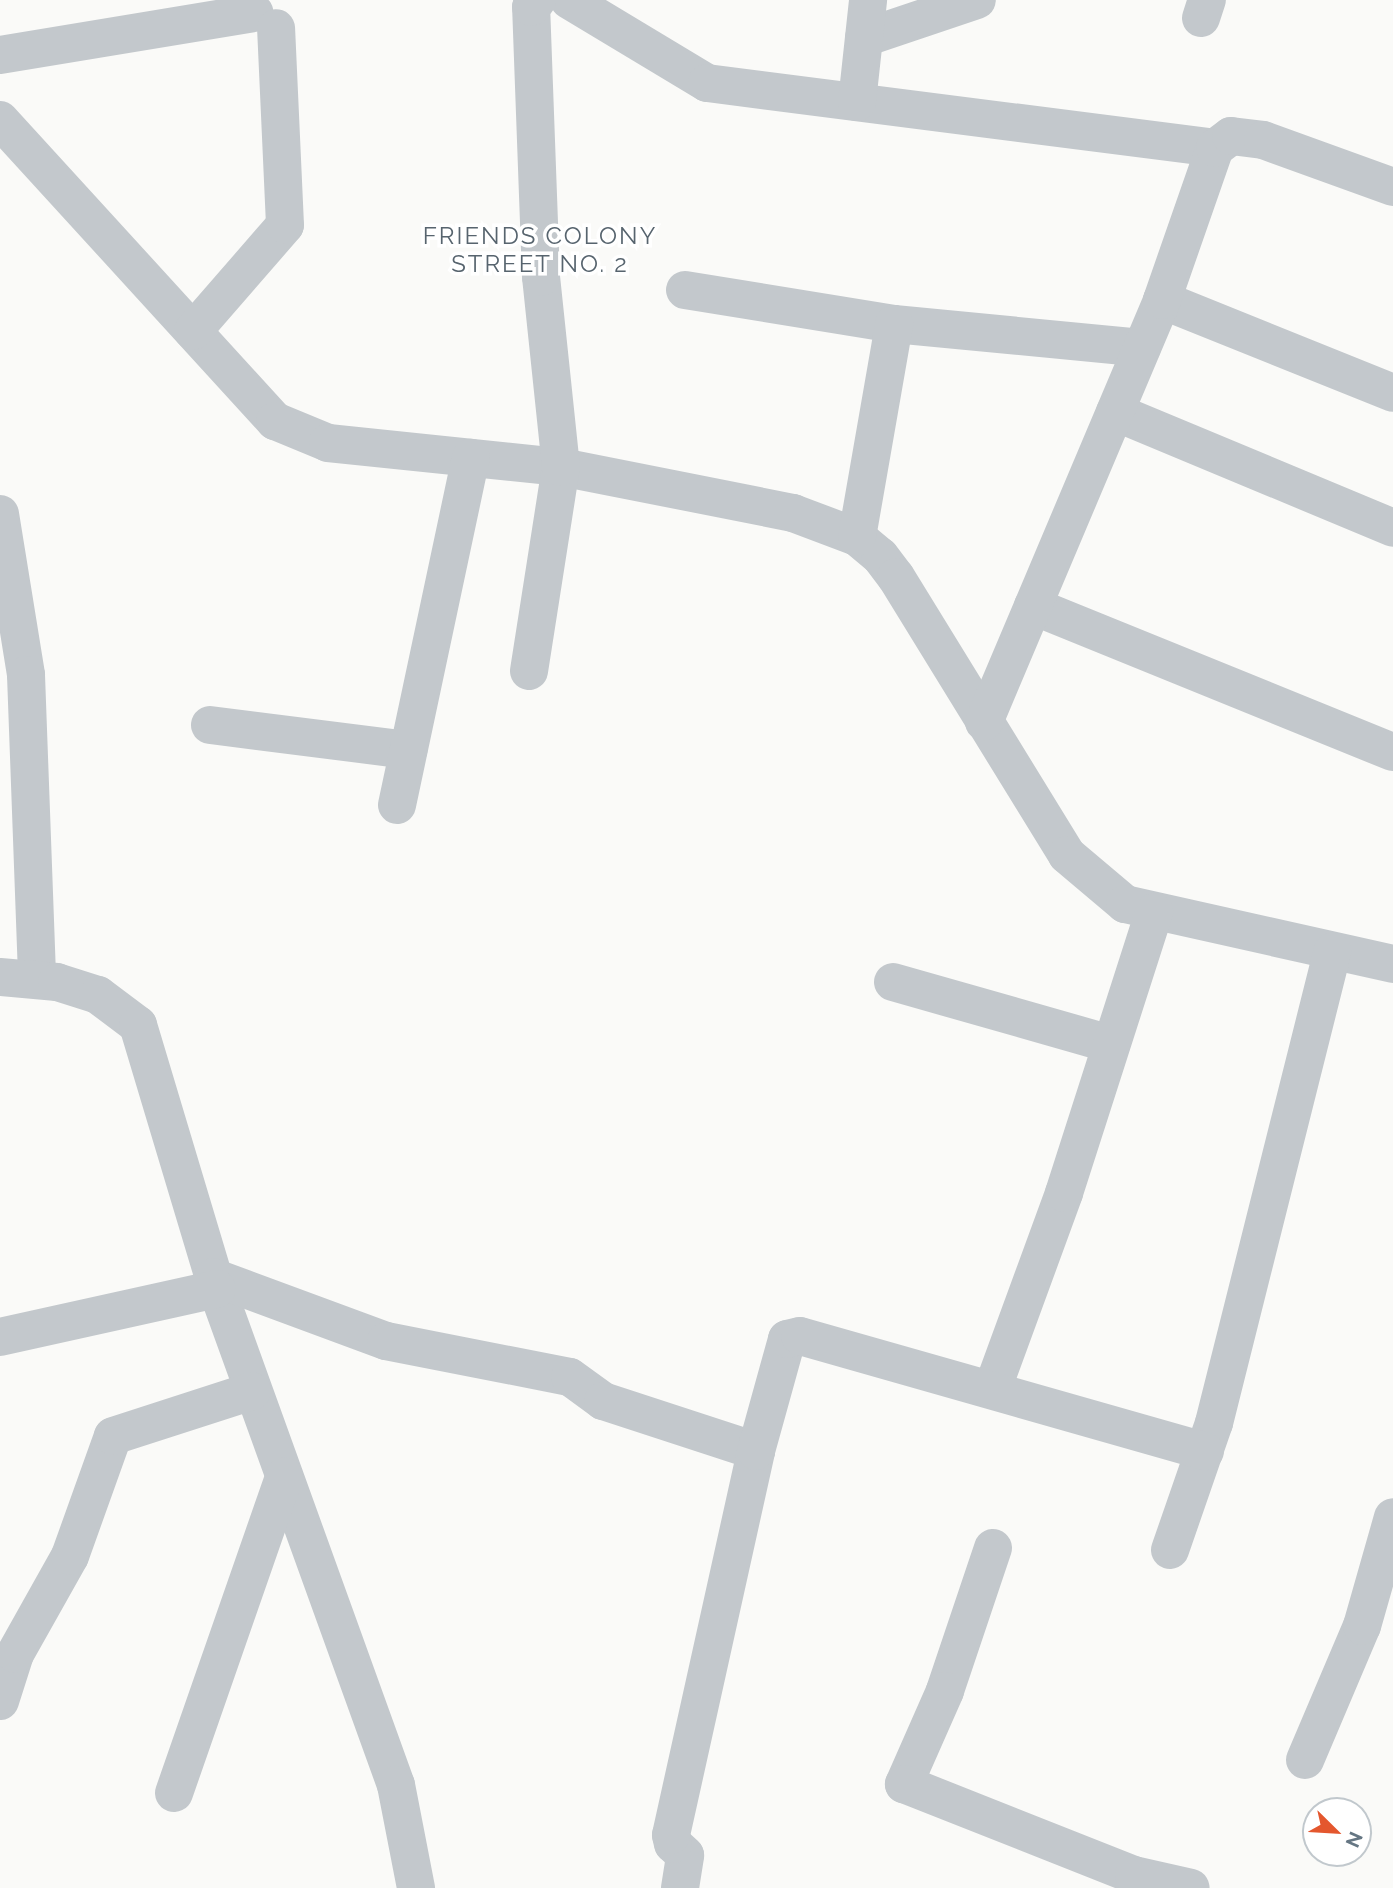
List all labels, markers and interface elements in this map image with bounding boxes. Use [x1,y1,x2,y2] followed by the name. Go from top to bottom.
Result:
[424,222,656,278] district label: FRIENDS COLONY STREET NO. 2
[1302,1797,1372,1867] north arrow
[1341,1829,1367,1851] text: N

